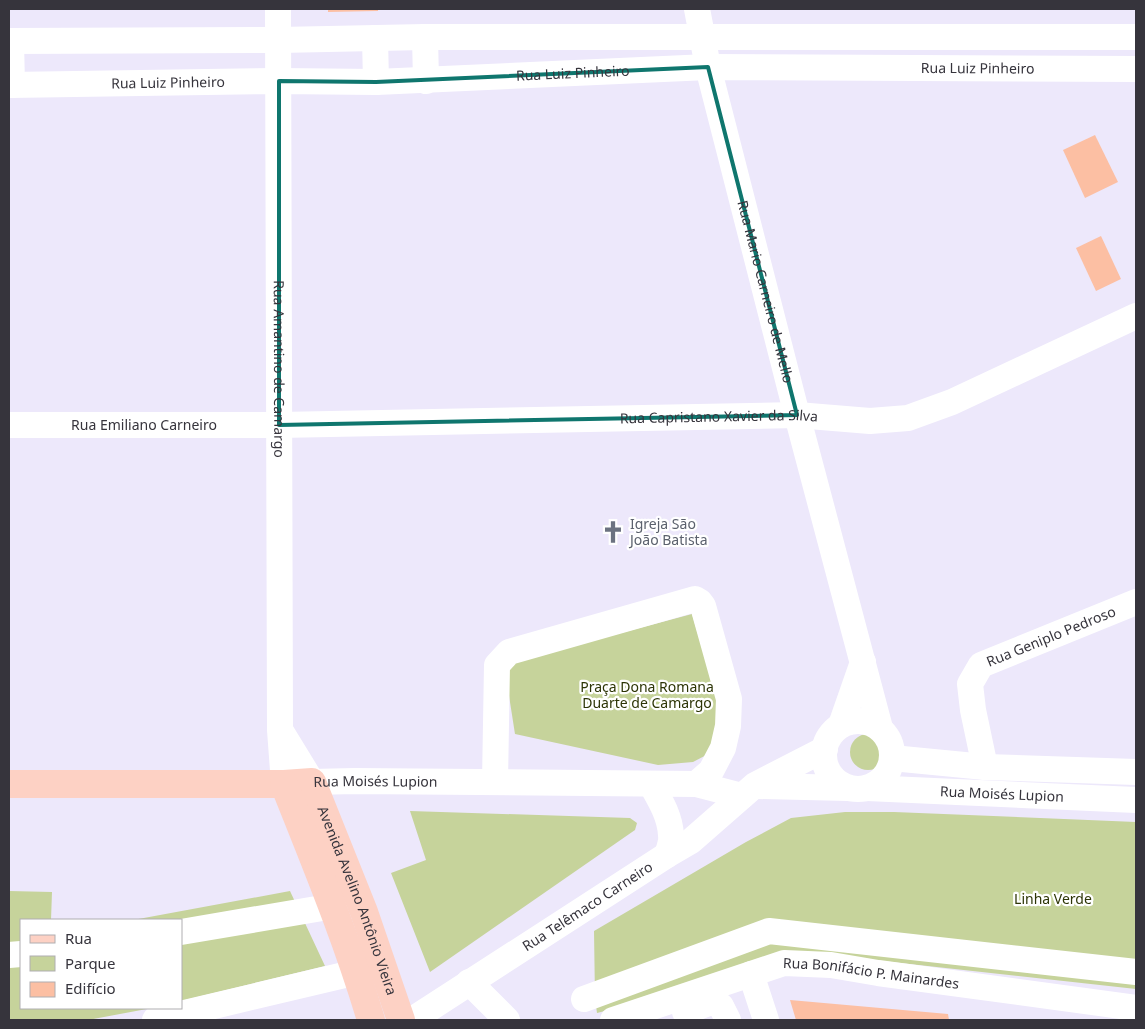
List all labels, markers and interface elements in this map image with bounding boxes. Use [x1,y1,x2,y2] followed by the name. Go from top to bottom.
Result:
[921,58,1035,78] street label: Rua Luiz Pinheiro
[516,61,630,85] street label: Rua Luiz Pinheiro
[111,72,225,92] street label: Rua Luiz Pinheiro
[733,198,798,385] street label: Rua Mario Carneiro de Mello
[270,280,289,458] street label: Rua Amantino de Camargo
[620,405,819,427] street label: Rua Capristano Xavier da Silva
[71,415,217,434] street label: Rua Emiliano Carneiro
[628,514,708,549] place label: Igreja São João Batista
[600,519,626,545] church icon: Igreja São João Batista
[983,601,1118,671] street label: Rua Geniplo Pedroso
[580,677,714,712] park label: Praça Dona Romana Duarte de Camargo
[313,771,438,791] street label: Rua Moisés Lupion
[939,781,1064,806] street label: Rua Moisés Lupion
[313,803,402,998] street label: Avenida Avelino Antônio Vieira
[518,857,656,955] street label: Rua Telêmaco Carneiro
[1014,889,1092,908] park label: Linha Verde
[20,919,182,1009] legend
[65,928,92,948] text: Rua
[65,953,115,973] text: Parque
[783,953,961,993] street label: Rua Bonifácio P. Mainardes
[65,978,116,998] text: Edifício

